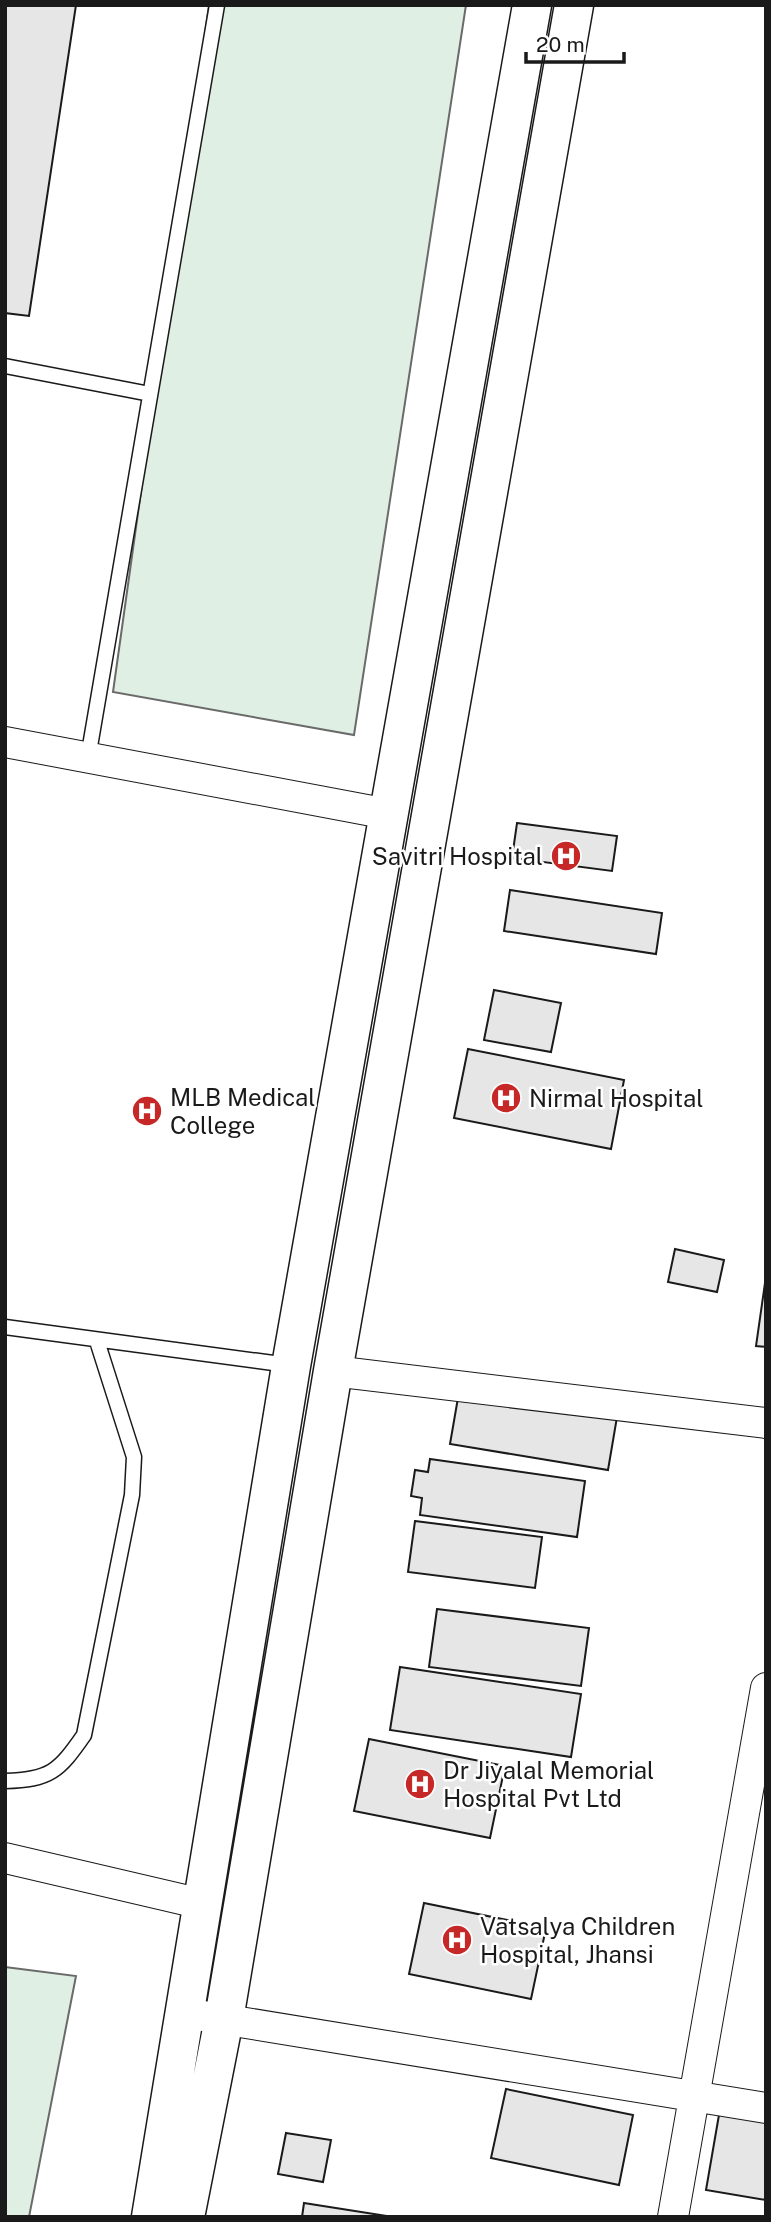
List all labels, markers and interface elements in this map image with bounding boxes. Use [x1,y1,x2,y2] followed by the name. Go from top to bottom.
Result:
[526,21,624,65] scale bar
[536,32,585,57] text: 20 m
[549,839,583,873] hospital icon: Savitri Hospital
[372,842,543,870] place label: Savitri Hospital
[489,1081,523,1115] hospital icon: Nirmal Hospital
[170,1083,316,1139] place label: MLB Medical College
[529,1084,704,1112] place label: Nirmal Hospital
[130,1094,164,1128] hospital icon: MLB Medical College
[443,1756,654,1812] place label: Dr Jiyalal Memorial Hospital Pvt Ltd
[403,1767,437,1801] hospital icon: Dr Jiyalal Memorial Hospital Pvt Ltd
[480,1912,675,1968] place label: Vatsalya Children Hospital, Jhansi
[440,1923,474,1957] hospital icon: Vatsalya Children Hospital, Jhansi

